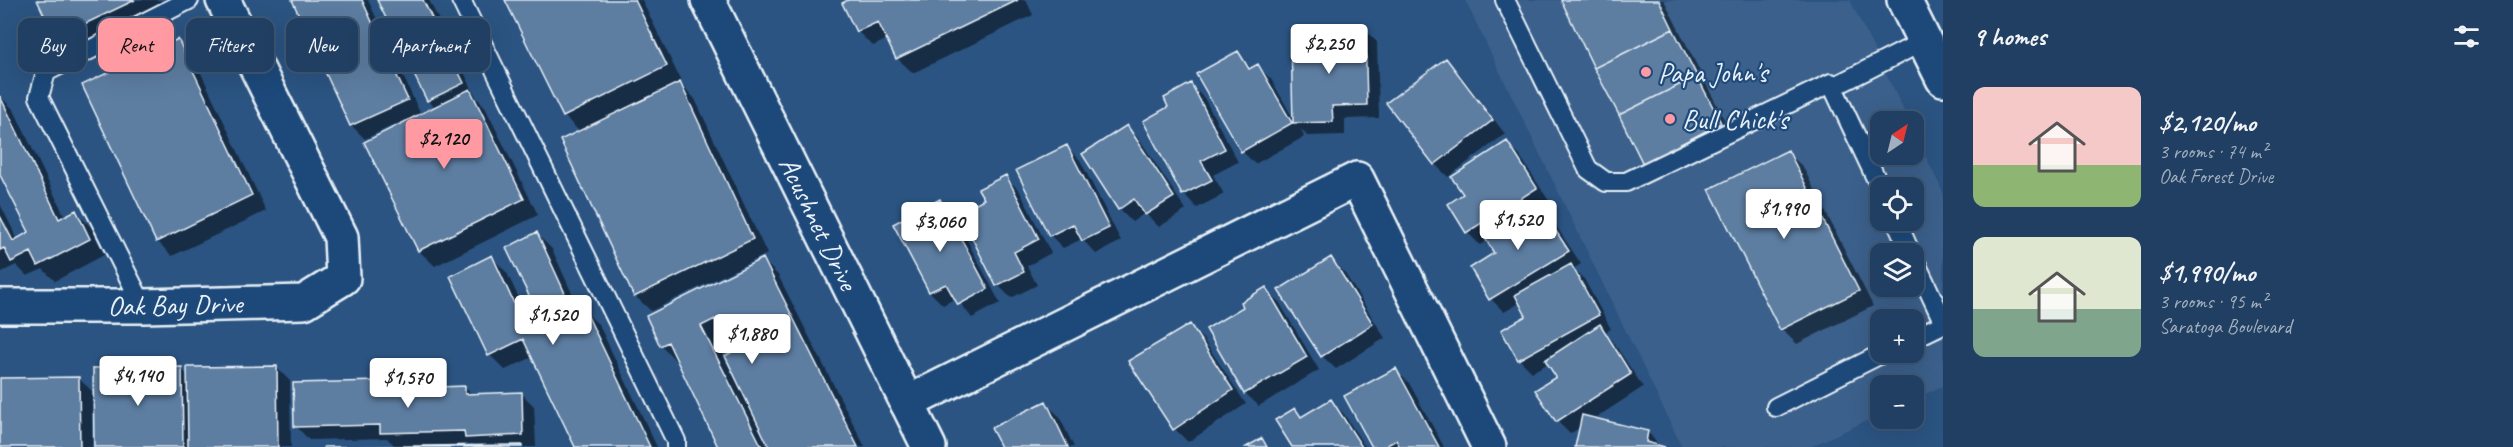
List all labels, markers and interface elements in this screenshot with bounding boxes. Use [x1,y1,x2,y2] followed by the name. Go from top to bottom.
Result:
[18,18,86,72] chip: Buy
[98,18,174,72] chip: Rent
[186,18,274,72] chip: Filters
[286,18,358,72] chip: New
[370,18,490,72] chip: Apartment
[1973,20,2046,53] text: 9 homes
[2450,20,2483,53] icon: filters
[1280,24,1378,75] pin: $2,250
[1305,31,1353,56] text: $2,250
[1658,55,1770,90] place label: Papa John's
[1639,65,1653,79] marker: Papa John's
[1682,102,1790,137] place label: Bull Chick's
[2159,106,2256,139] text: $2,120/mo
[1870,111,1924,165] north arrow
[1870,111,1924,429] map controls
[2021,111,2093,183] icon: home
[1663,112,1677,126] marker: Bull Chick's
[395,119,493,170] pin: $2,120
[420,126,468,151] text: $2,120
[2159,139,2267,164] text: 3 rooms · 74 m²
[771,151,867,297] street label: Acushnet Drive
[2159,164,2273,189] text: Oak Forest Drive
[1870,177,1924,231] button: locate
[1735,189,1833,240] pin: $1,990
[1760,196,1808,221] text: $1,990
[1469,200,1567,251] pin: $1,520
[891,202,989,253] pin: $3,060
[1494,207,1542,232] text: $1,520
[915,209,965,234] text: $3,060
[1870,243,1924,297] button: layers
[2159,256,2255,289] text: $1,990/mo
[2021,261,2093,333] icon: home
[107,286,245,323] street label: Oak Bay Drive
[2159,289,2267,314] text: 3 rooms · 95 m²
[504,295,602,346] pin: $1,520
[529,302,577,327] text: $1,520
[1870,309,1924,363] button: +
[703,314,801,365] pin: $1,880
[2159,314,2291,339] text: Saratoga Boulevard
[728,321,776,346] text: $1,880
[89,356,187,407] pin: $4,140
[359,358,457,409] pin: $1,570
[114,363,162,388] text: $4,140
[384,365,432,390] text: $1,570
[1870,375,1924,429] button: −

